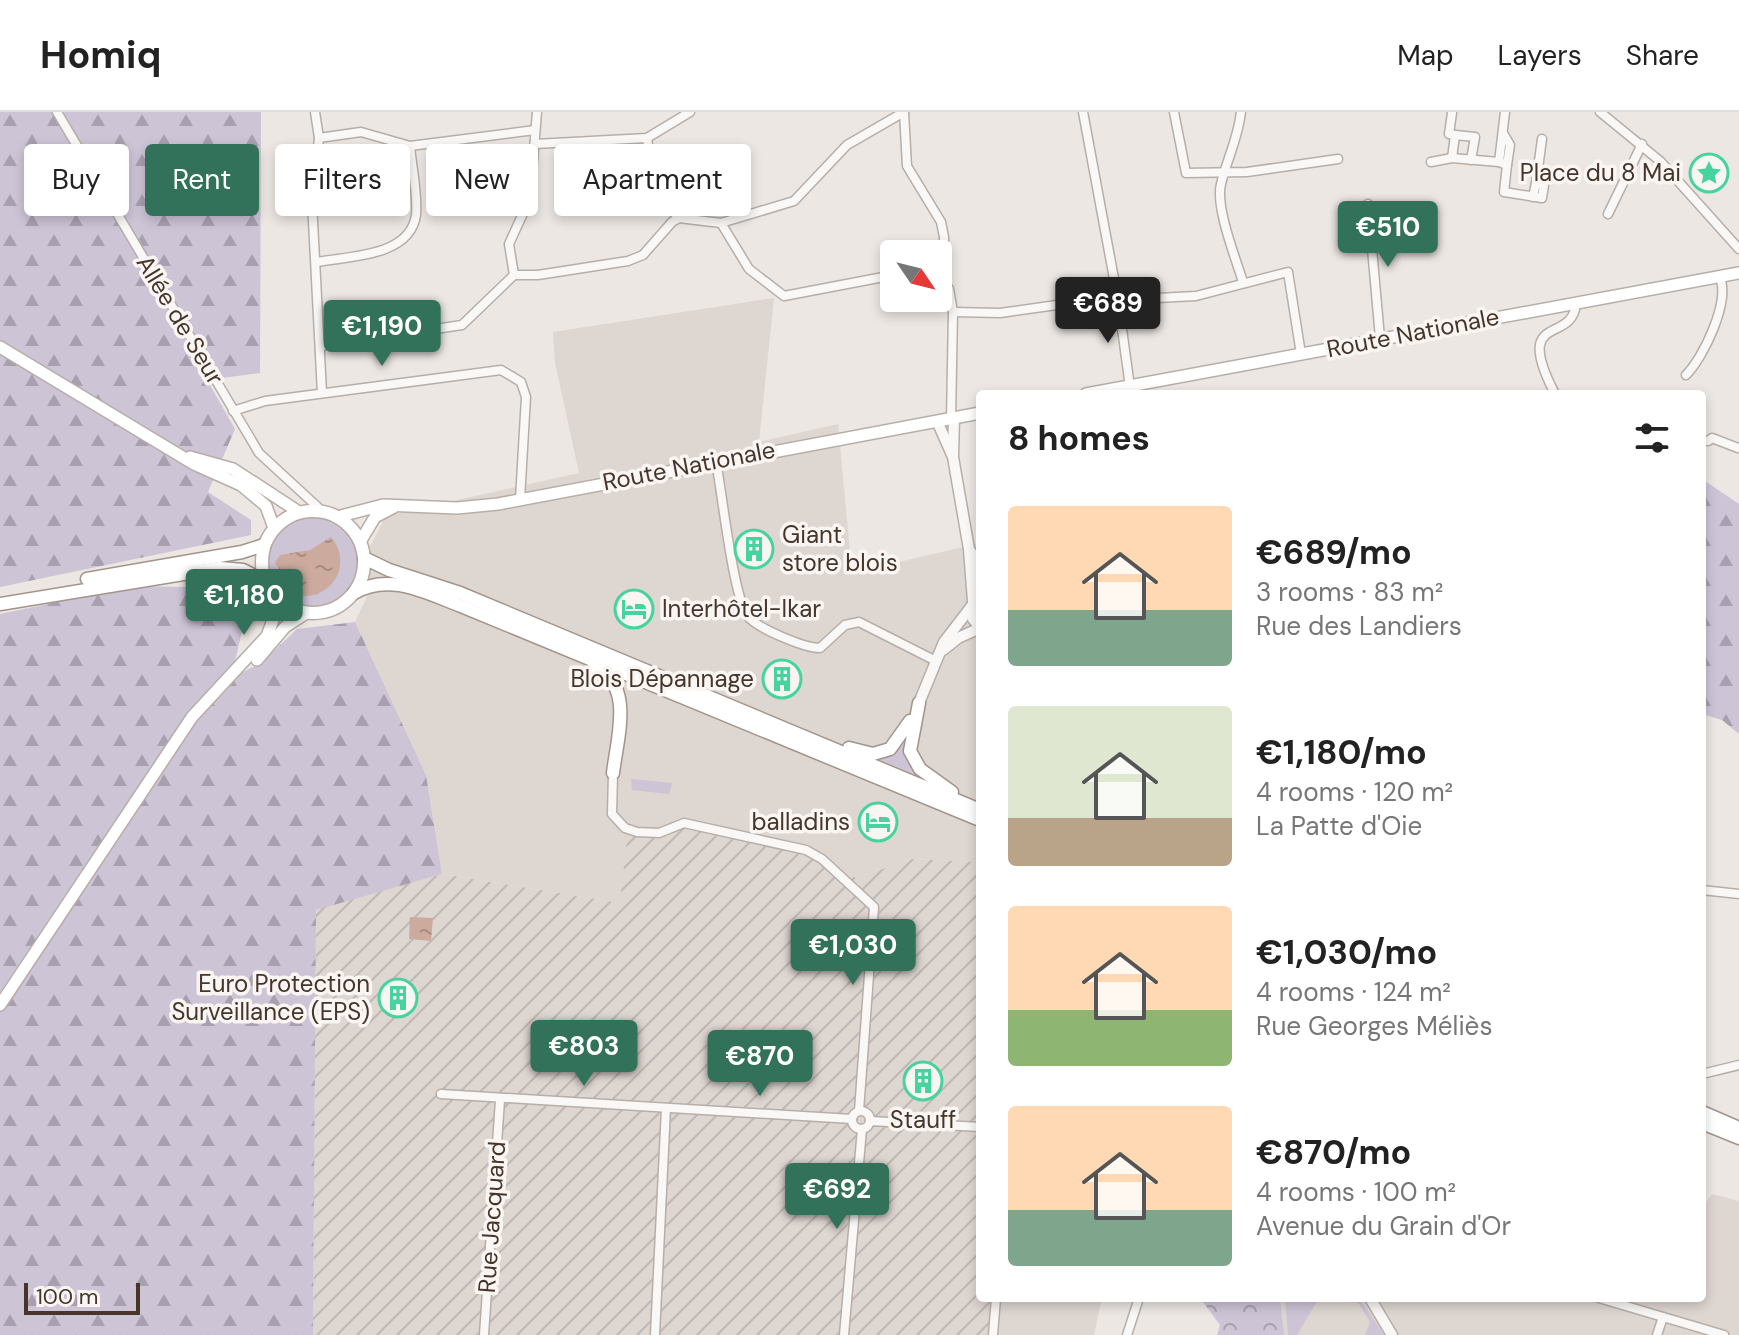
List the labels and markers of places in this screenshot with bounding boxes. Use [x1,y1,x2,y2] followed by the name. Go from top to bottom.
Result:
[1688,152,1730,194] place icon: Place du 8 Mai
[1520,157,1681,188] place label: Place du 8 Mai
[1341,201,1435,269] pin: €510
[1061,277,1155,345] pin: €689
[317,300,447,368] pin: €1,190
[782,519,898,578] place label: Giant store blois
[733,528,775,570] building icon: Giant store blois
[179,569,309,637] pin: €1,180
[613,588,655,630] hotel icon: Interhôtel-Ikar
[662,593,821,624] place label: Interhôtel-Ikar
[761,658,803,700] building icon: Blois Dépannage
[570,663,754,694] place label: Blois Dépannage
[857,801,899,843] hotel icon: balladins
[752,806,850,837] place label: balladins
[788,919,918,987] pin: €1,030
[171,968,370,1027] place label: Euro Protection Surveillance (EPS)
[377,977,419,1019] building icon: Euro Protection Surveillance (EPS)
[537,1020,631,1088] pin: €803
[713,1030,807,1098] pin: €870
[902,1060,944,1102] building icon: Stauff
[890,1104,956,1135] place label: Stauff
[790,1163,884,1231] pin: €692

